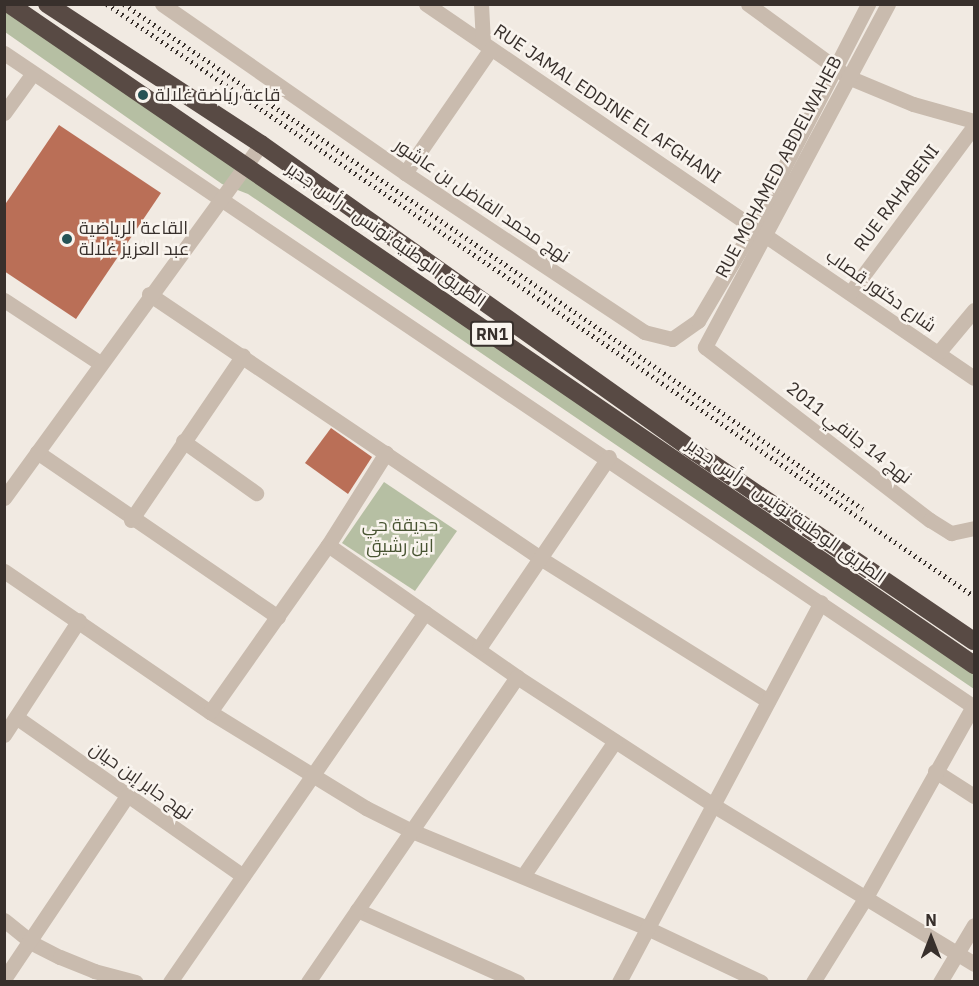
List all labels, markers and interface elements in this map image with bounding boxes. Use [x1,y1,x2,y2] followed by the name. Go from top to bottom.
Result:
[489,20,725,188] street label: RUE JAMAL EDDINE EL AFGHANI
[711,52,847,282] street label: RUE MOHAMED ABDELWAHEB
[155,84,280,106] place label: قاعة رياضة غلالة
[136,88,150,102] marker: قاعة رياضة غلالة
[390,134,574,268] street label: نهج محمد الفاضل بن عاشور
[850,140,944,256] street label: RUE RAHABENI
[282,158,490,312] street label: الطريق الوطنية تونس - رأس جدير
[79,218,189,260] place label: القاعة الرياضية عبد العزيز غلالة
[60,232,74,246] marker: القاعة الرياضية عبد العزيز غلالة
[822,245,940,337] street label: شارع دكتور قصاب
[470,321,514,347] road number: RN1
[782,377,916,489] street label: نهج 14 جانفي 2011
[682,434,890,588] street label: الطريق الوطنية تونس - رأس جدير
[362,515,438,558] park label: حديقة حي ابن رشيق
[85,737,197,825] street label: نهج جابر إبن حيان
[901,908,961,968] north arrow
[925,910,937,930] text: N

